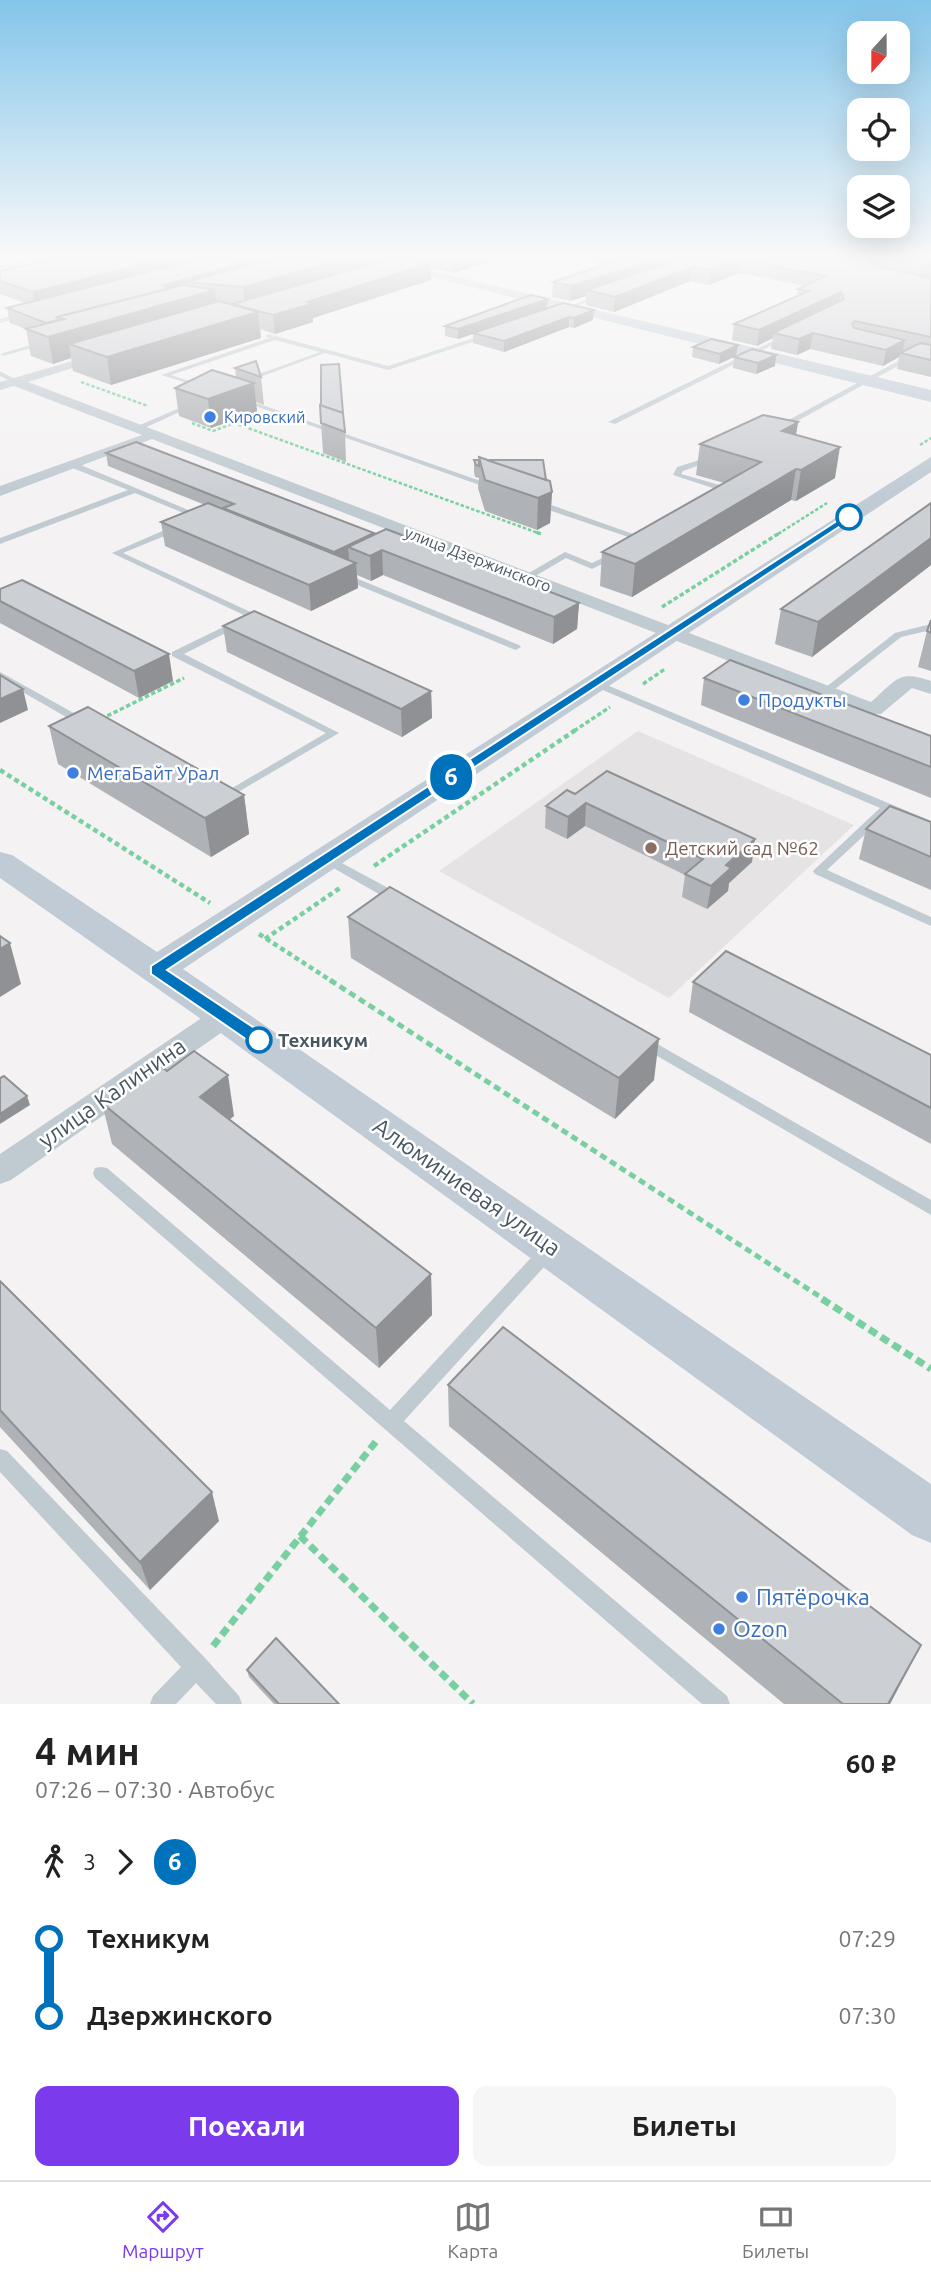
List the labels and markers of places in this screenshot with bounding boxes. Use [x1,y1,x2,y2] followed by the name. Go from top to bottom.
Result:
[224,408,305,426] place label: Кировский
[202,409,218,425] marker: Кировский
[836,504,862,530] unlabelled marker
[758,689,846,711] place label: Продукты
[736,692,752,708] marker: Продукты
[87,762,219,784] place label: МегаБайт Урал
[65,765,81,781] marker: МегаБайт Урал
[665,837,819,859] place label: Детский сад №62
[643,840,659,856] marker: Детский сад №62
[246,1027,272,1053] marker: Техникум
[278,1029,368,1051] place label: Техникум
[756,1584,870,1609] place label: Пятёрочка
[734,1589,750,1605] marker: Пятёрочка
[733,1616,788,1641] place label: Ozon
[711,1621,727,1637] marker: Ozon

